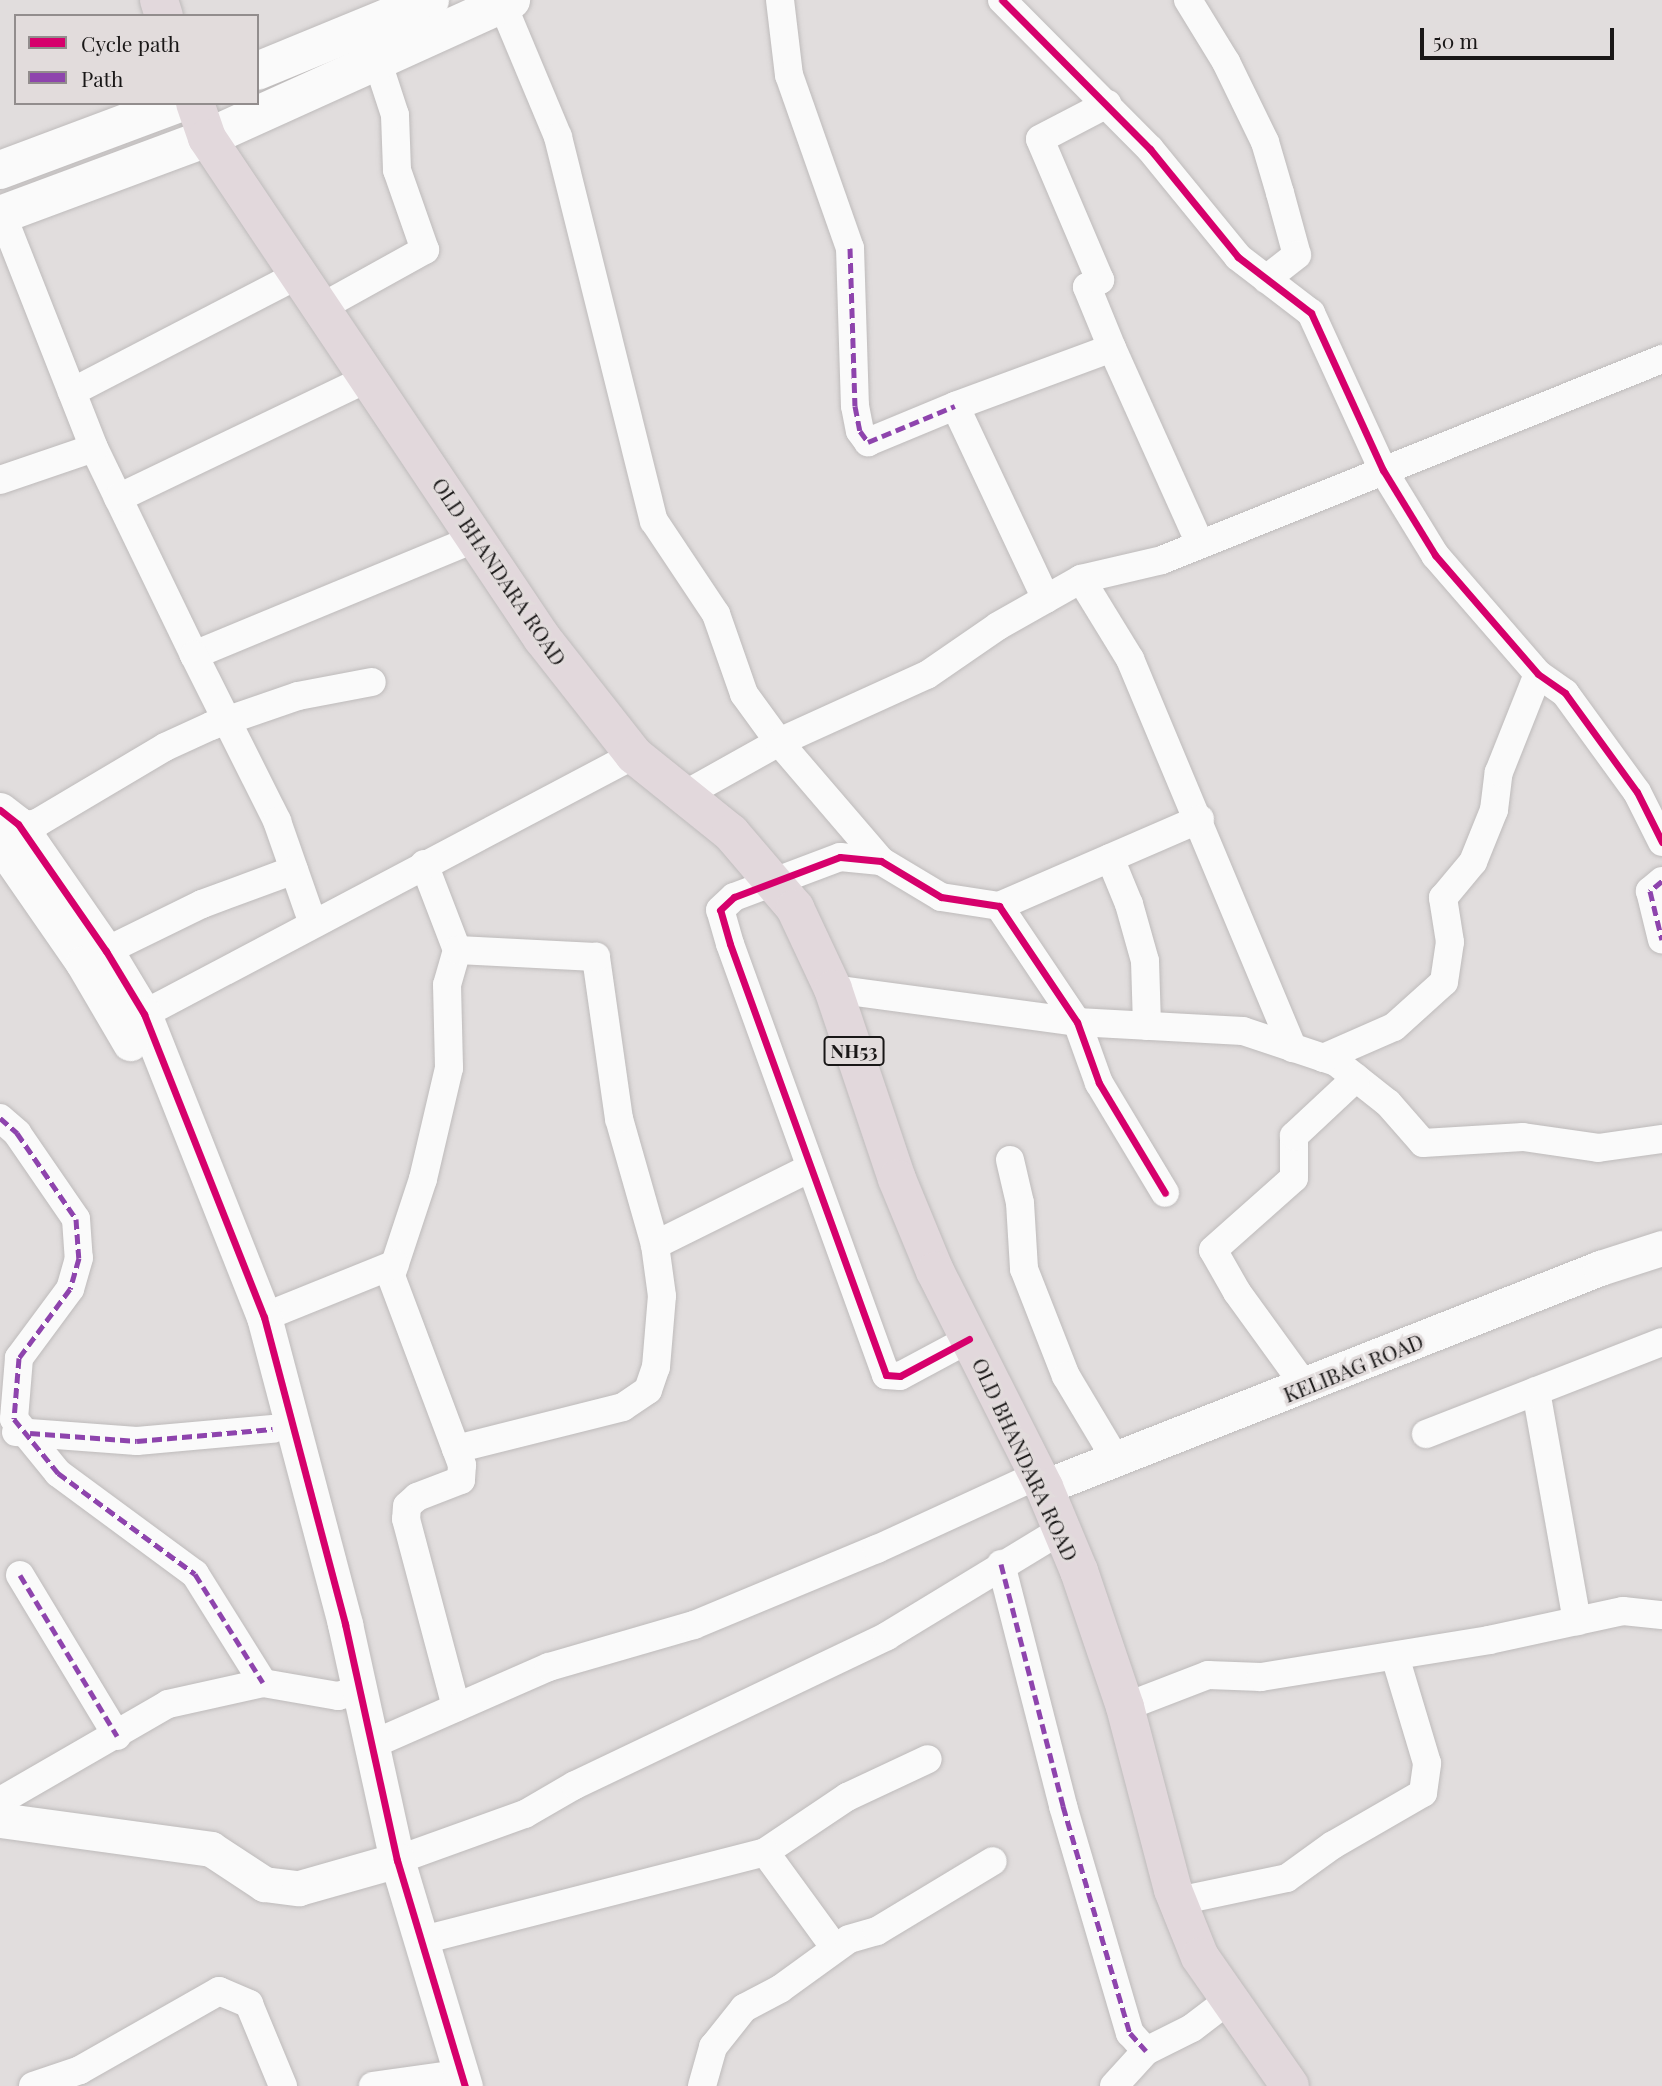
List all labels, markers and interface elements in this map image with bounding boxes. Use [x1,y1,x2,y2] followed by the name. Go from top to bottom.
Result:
[14,14,259,105] legend
[1424,14,1618,58] scale bar
[1433,26,1478,54] text: 50 m
[81,29,180,57] text: Cycle path
[81,64,123,92] text: Path
[428,472,572,670] street label: OLD BHANDARA ROAD
[822,1036,886,1066] road number: NH53
[1279,1327,1427,1407] street label: KELIBAG ROAD
[968,1353,1084,1565] street label: OLD BHANDARA ROAD

